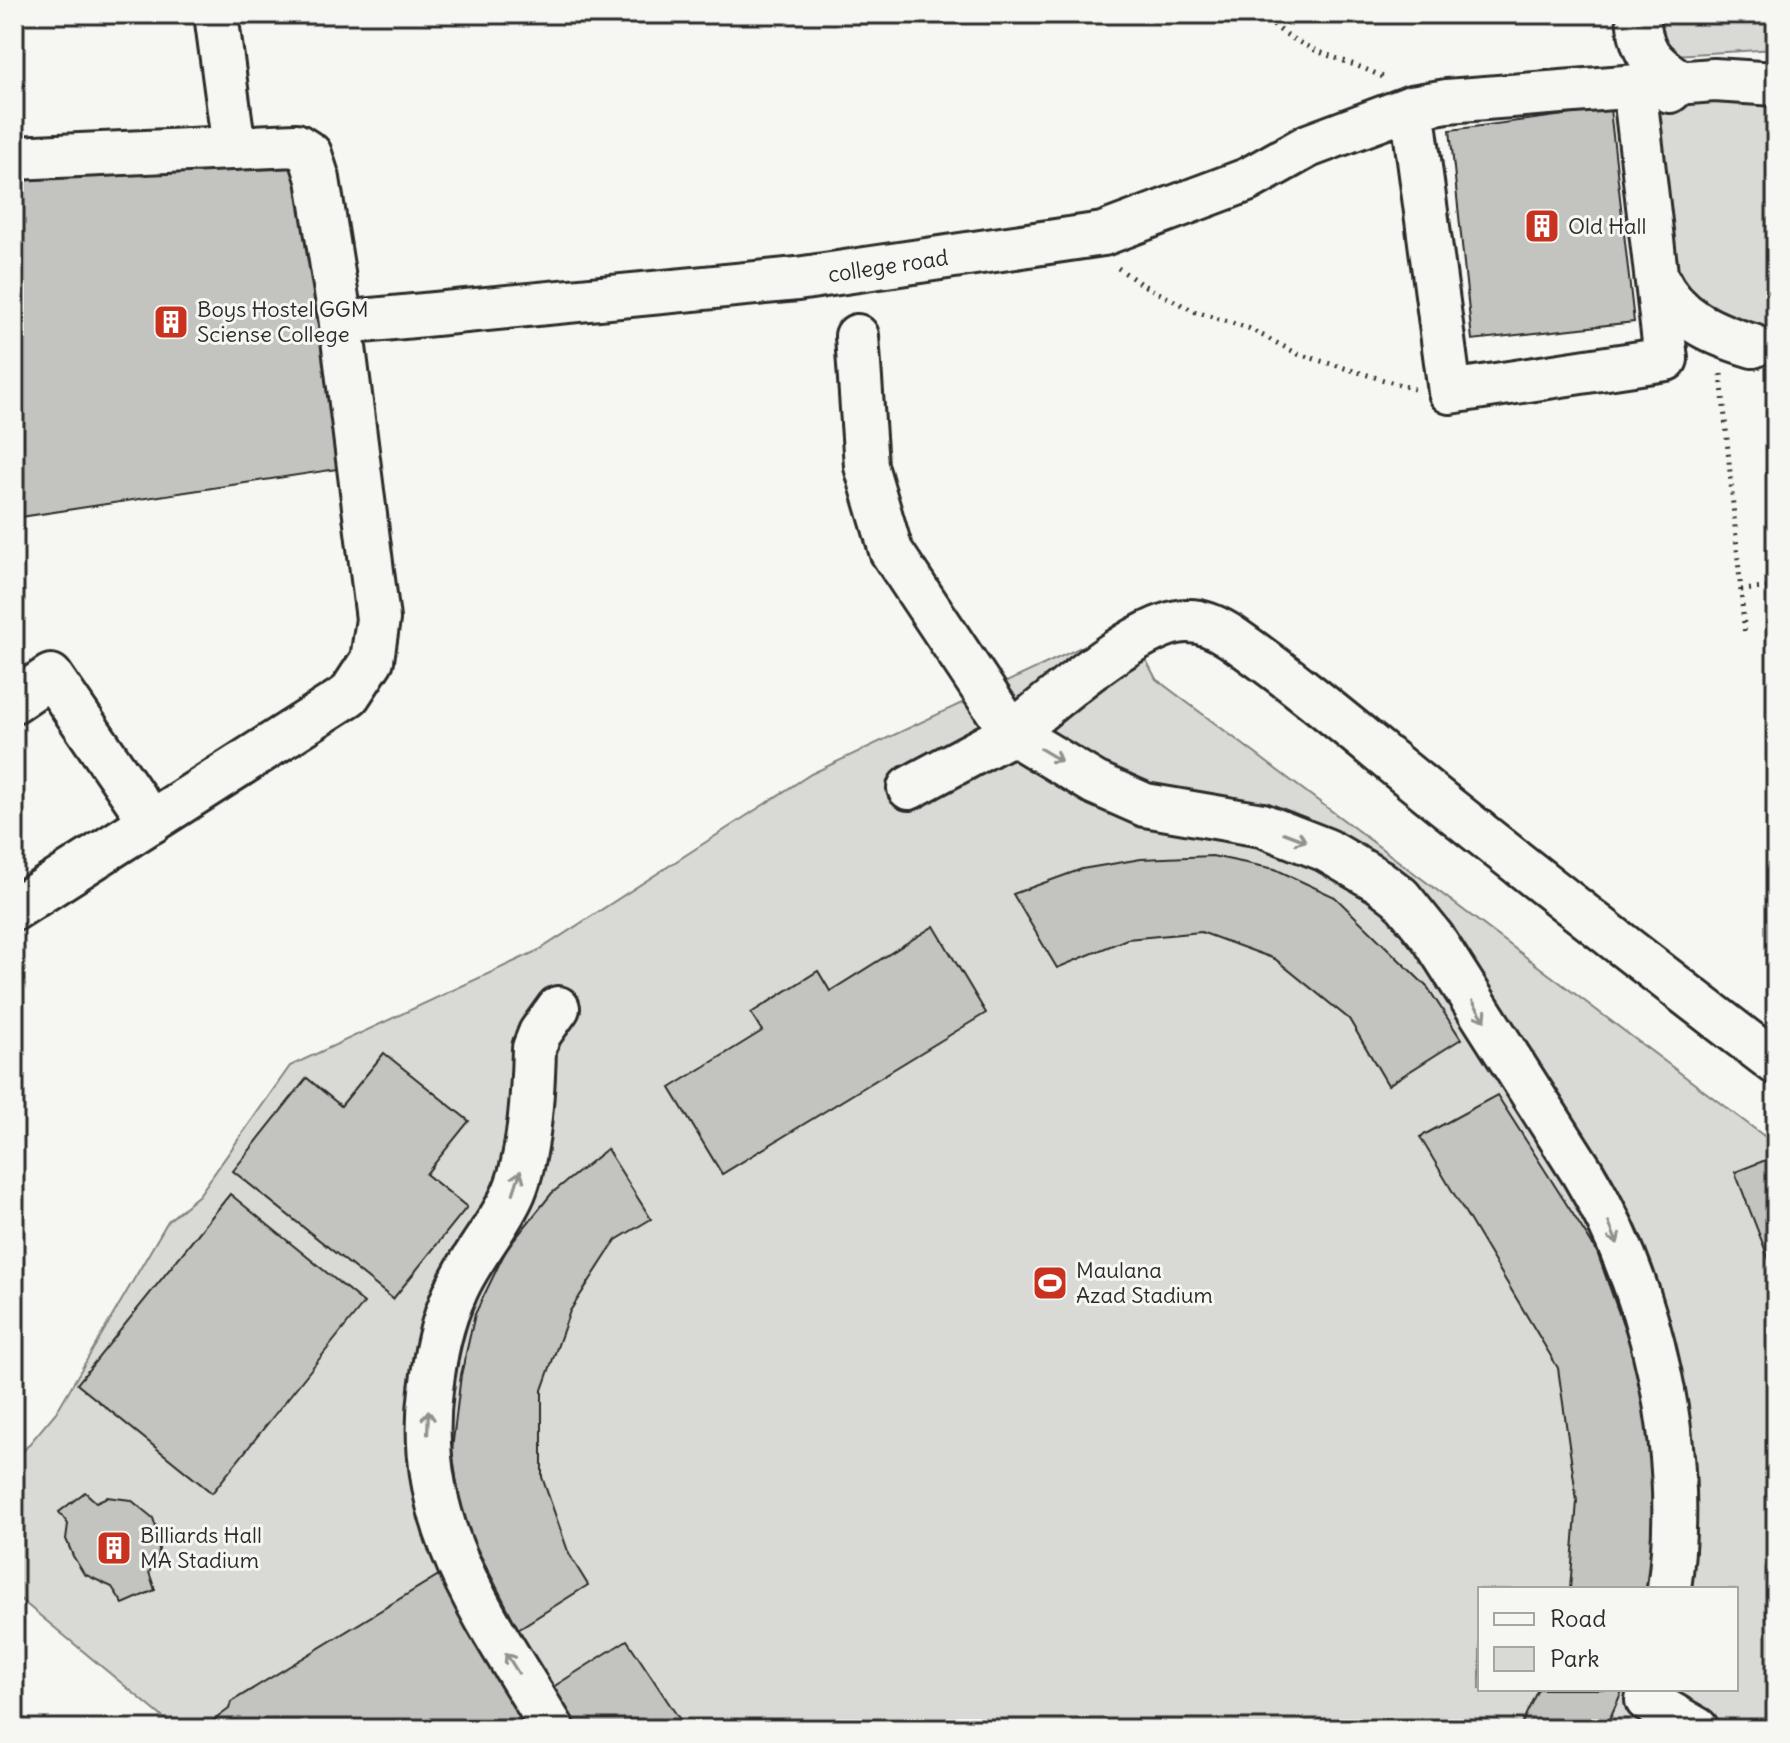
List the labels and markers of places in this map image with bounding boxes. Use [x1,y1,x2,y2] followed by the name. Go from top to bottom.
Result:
[1523,207,1561,245] building icon: Old Hall
[1568,212,1646,240] place label: Old Hall
[197,295,369,348] place label: Boys Hostel GGM Sciense College
[152,303,190,341] building icon: Boys Hostel GGM Sciense College
[1076,1256,1213,1309] place label: Maulana Azad Stadium
[1031,1264,1069,1302] sports icon: Maulana Azad Stadium
[140,1521,262,1574] place label: Billiards Hall MA Stadium
[95,1529,133,1567] building icon: Billiards Hall MA Stadium

